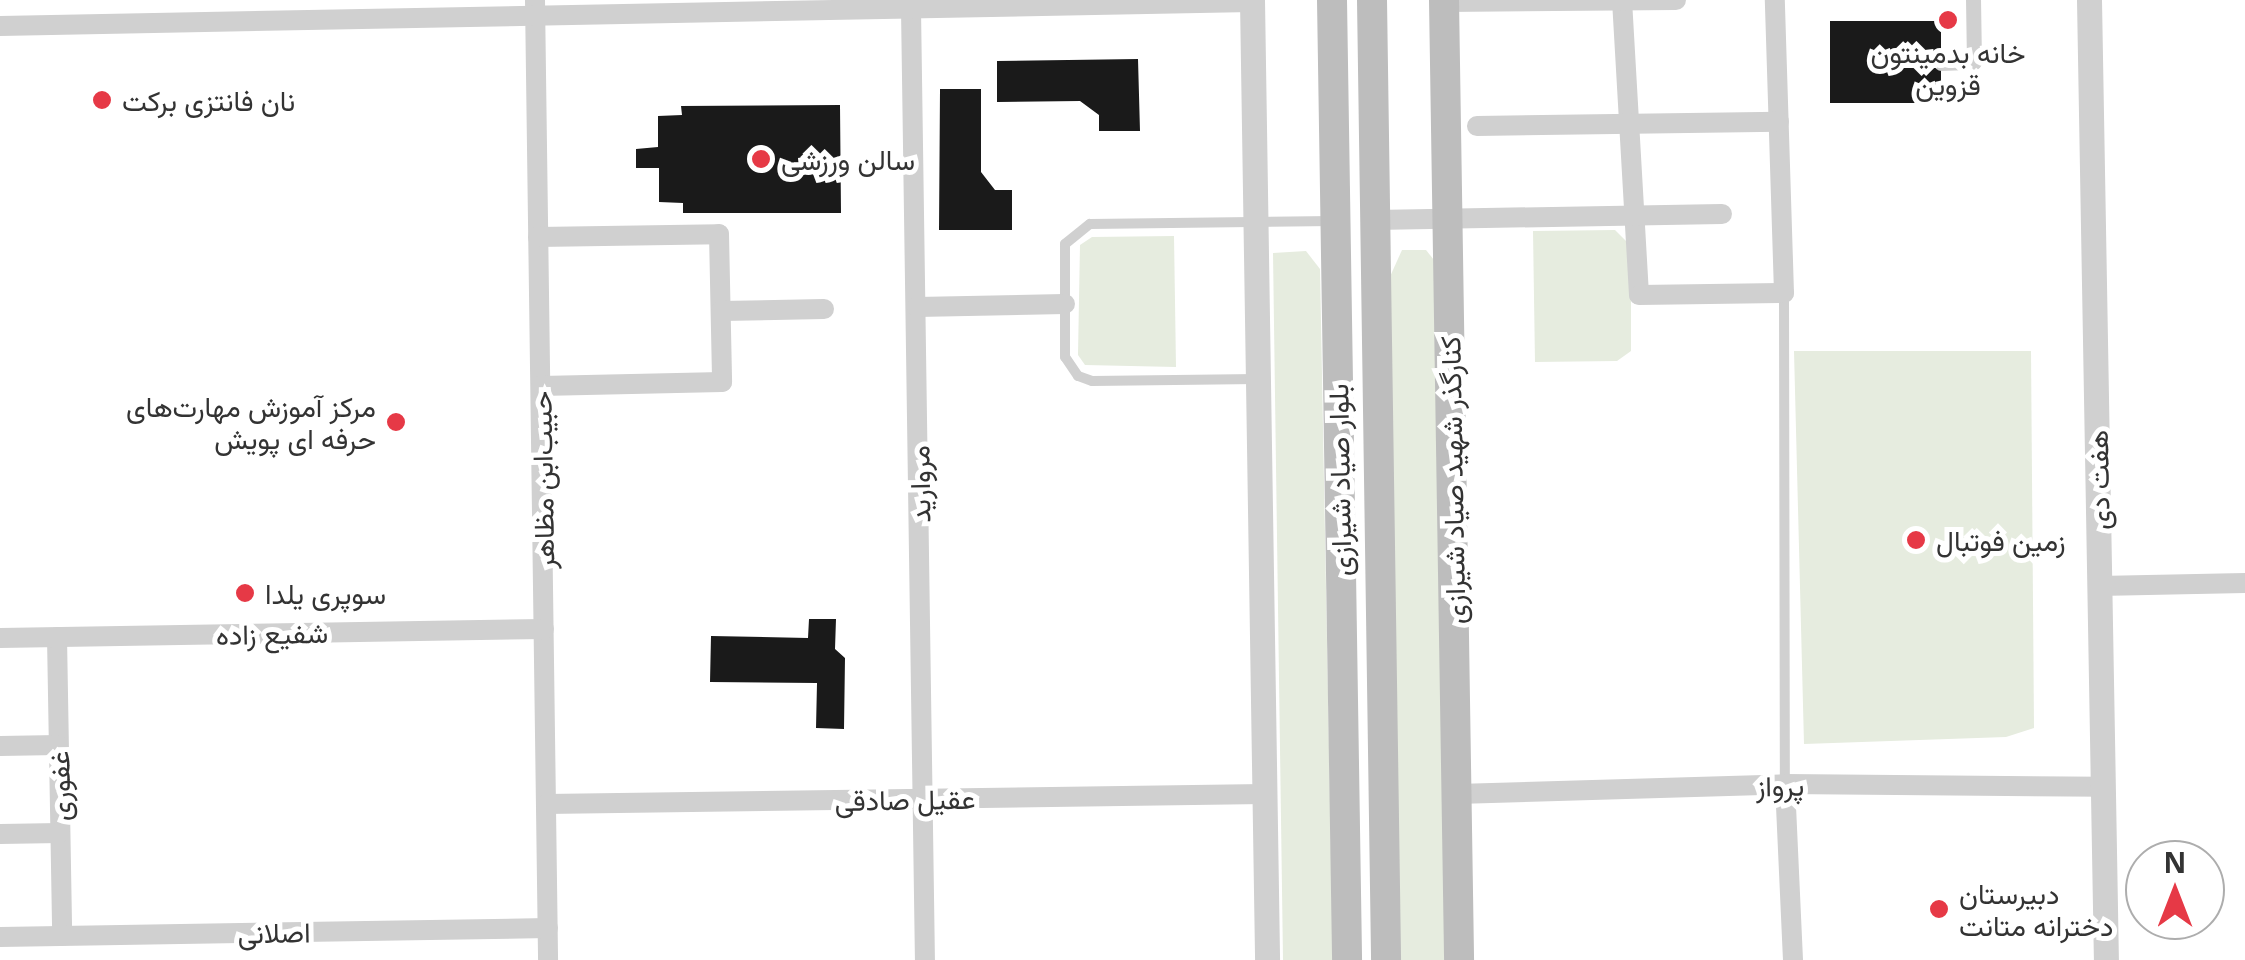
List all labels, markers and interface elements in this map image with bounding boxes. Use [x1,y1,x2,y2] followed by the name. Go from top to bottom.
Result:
[1937,9,1959,31] marker: خانه بدمینتون قزوین
[1871,35,2025,101] place label: خانه بدمینتون قزوین
[122,83,295,117] place label: نان فانتزی برکت
[91,89,113,111] marker: نان فانتزی برکت
[781,142,915,176] place label: سالن ورزشی
[750,148,772,170] marker: سالن ورزشی
[1433,336,1471,624] street label: کنارگذر شهید صیاد شیرازی
[1321,383,1357,577] street label: بلوار صیاد شیرازی
[126,389,376,455] place label: مرکز آموزش مهارت‌های حرفه ای پویش
[524,391,560,569] street label: حبیب‌ابن مظاهر
[385,411,407,433] marker: مرکز آموزش مهارت‌های حرفه ای پویش
[2080,430,2116,530] street label: هفت دی
[902,445,936,523] street label: مروارید
[1936,523,2066,557] place label: زمین فوتبال
[1905,529,1927,551] marker: زمین فوتبال
[265,576,386,610] place label: سوپری یلدا
[234,582,256,604] marker: سوپری یلدا
[216,615,328,651] street label: شفیع زاده
[42,751,76,821] street label: غفوری
[1755,768,1805,802] street label: پرواز
[834,781,976,817] street label: عقیل صادقی
[2125,840,2225,940] north arrow
[2164,843,2186,881] text: N
[1959,876,2113,942] place label: دبیرستان دخترانه متانت
[1928,898,1950,920] marker: دبیرستان دخترانه متانت
[237,915,311,949] street label: اصلانی

